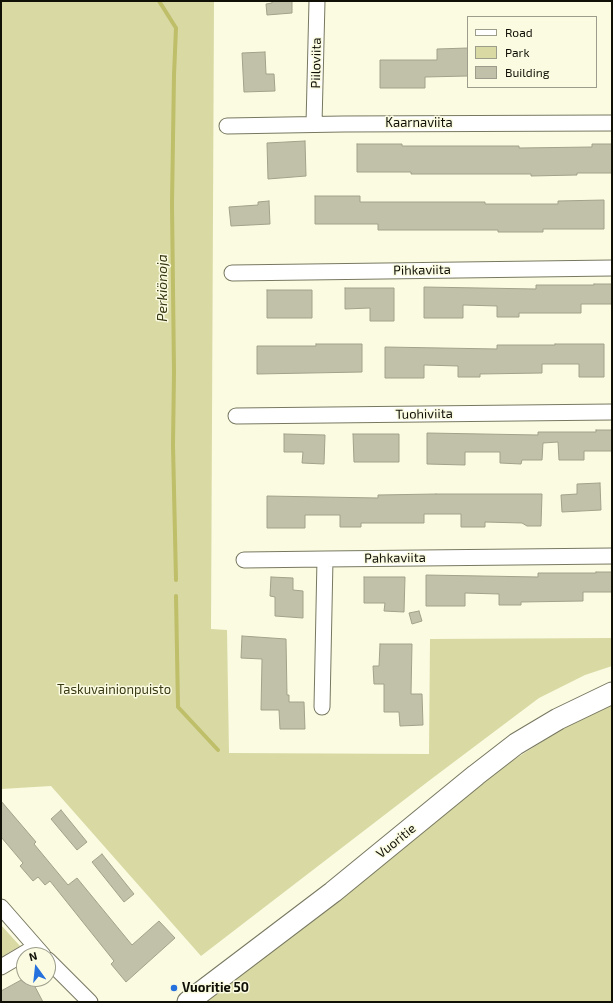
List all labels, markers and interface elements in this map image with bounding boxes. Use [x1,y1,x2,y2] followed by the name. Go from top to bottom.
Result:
[467,16,597,88] legend
[505,25,533,39] text: Road
[308,38,324,88] street label: Piiloviita
[505,45,530,59] text: Park
[505,65,549,79] text: Building
[385,115,453,131] street label: Kaarnaviita
[154,254,170,322] water label: Perkiönoja
[393,262,451,278] street label: Pihkaviita
[395,406,453,422] street label: Tuohiviita
[364,550,426,566] street label: Pahkaviita
[57,682,171,698] park label: Taskuvainionpuisto
[373,820,419,862] street label: Vuoritie
[16,947,56,987] north arrow
[27,949,39,963] text: N
[182,980,249,996] place label: Vuoritie 50
[169,983,179,993] marker: Vuoritie 50

